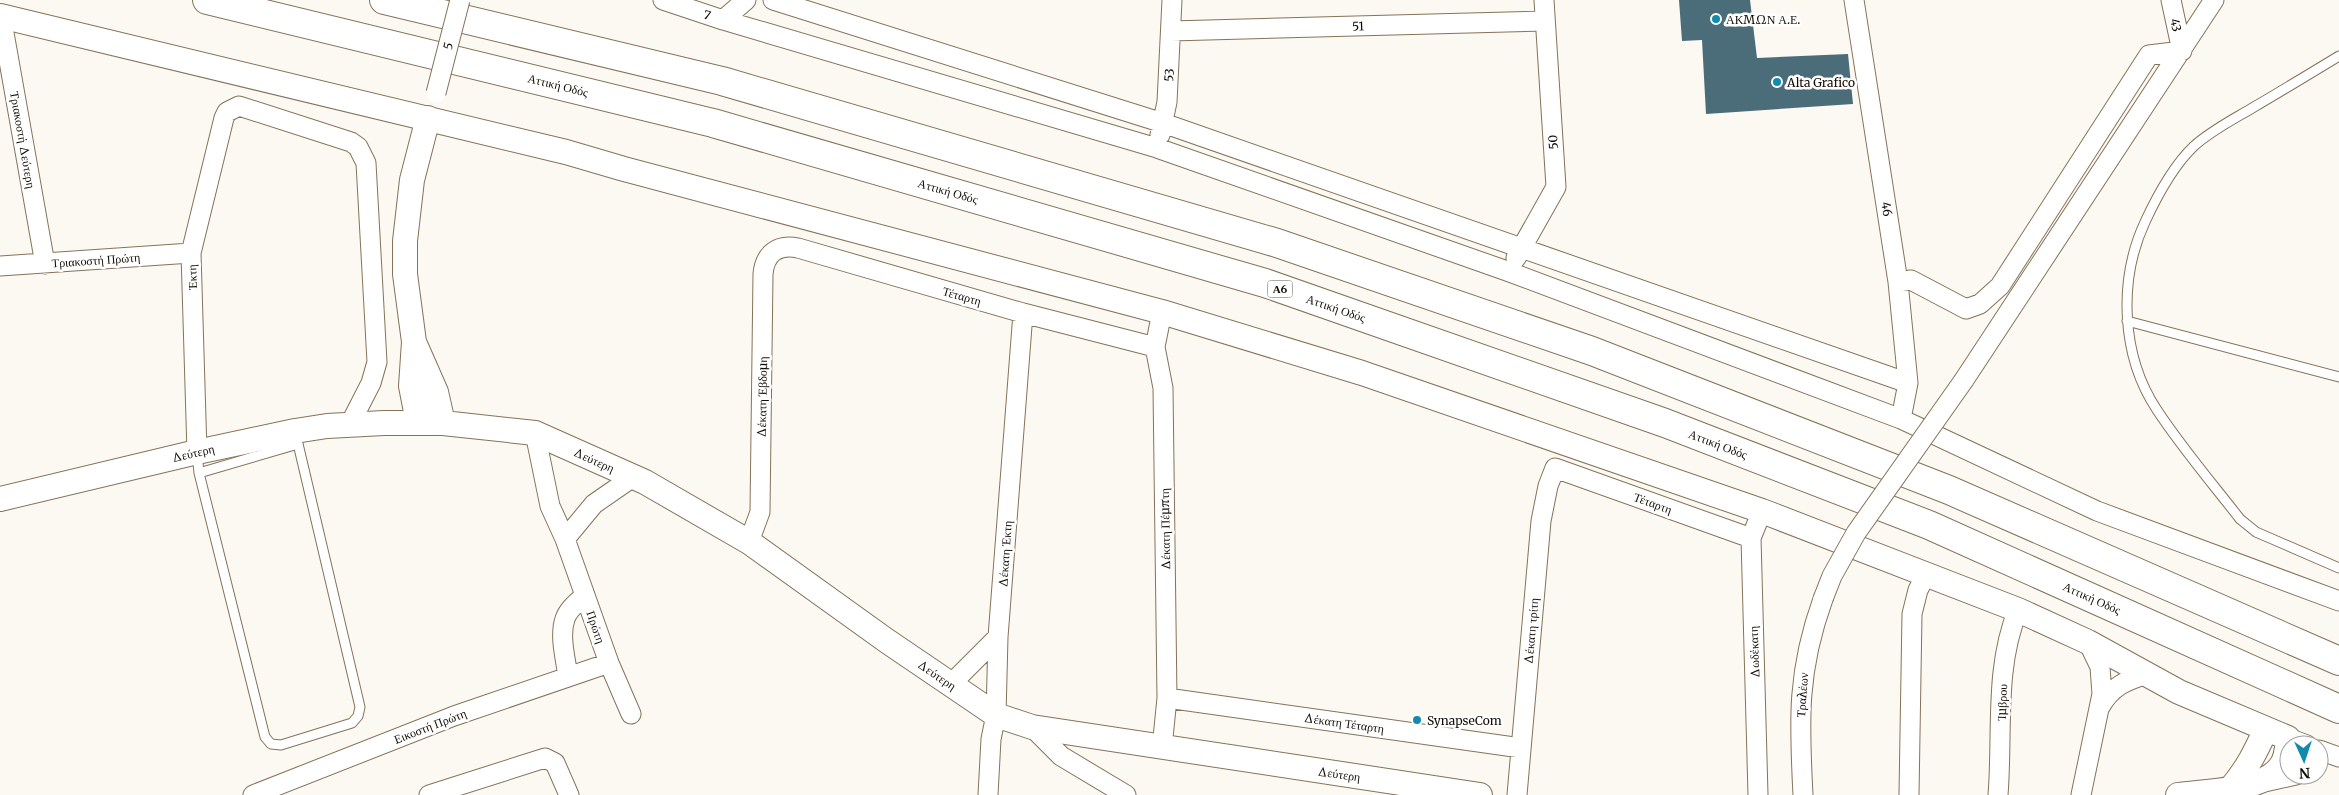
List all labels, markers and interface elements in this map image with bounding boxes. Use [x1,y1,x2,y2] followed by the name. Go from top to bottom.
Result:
[702,7,713,23] street label: 7
[1726,12,1800,27] place label: ΑΚΜΩΝ Α.Ε.
[1710,13,1722,25] marker: ΑΚΜΩΝ Α.Ε.
[2167,17,2185,33] street label: 43
[1352,18,1365,34] street label: 51
[440,41,456,51] street label: 5
[1161,68,1177,82] street label: 53
[526,70,590,100] street label: Αττική Οδός
[1786,75,1855,90] place label: Alta Grafico
[1771,76,1783,88] marker: Alta Grafico
[7,90,39,190] street label: Τριακοστή Δεύτερη
[1545,134,1561,150] street label: 50
[916,175,980,207] street label: Αττική Οδός
[1878,201,1896,217] street label: 46
[51,249,141,271] street label: Τριακοστή Πρώτη
[184,264,200,291] street label: Έκτη
[1268,280,1292,298] road number: Α6
[941,283,983,309] street label: Τέταρτη
[1304,291,1368,325] street label: Αττική Οδός
[754,356,770,438] street label: Δέκατη Έβδομη
[1686,426,1750,462] street label: Αττική Οδός
[170,441,216,465] street label: Δεύτερη
[571,444,617,476] street label: Δεύτερη
[1157,488,1173,570] street label: Δέκατη Πέμπτη
[1632,489,1674,517] street label: Τέταρτη
[995,520,1015,588] street label: Δέκατη Έκτη
[2061,579,2123,618] street label: Αττική Οδός
[1521,597,1541,665] street label: Δέκατη τρίτη
[583,609,609,645] street label: Πρώτη
[1746,626,1762,678] street label: Δωδέκατη
[915,657,959,693] street label: Δεύτερη
[1793,671,1811,718] street label: Τραλέων
[1994,683,2010,721] street label: Ίμβρου
[392,705,468,747] street label: Εικοστή Πρώτη
[1303,710,1385,736] street label: Δέκατη Τέταρτη
[1427,713,1502,728] place label: SynapseCom
[1411,714,1423,726] marker: SynapseCom
[2279,735,2329,785] north arrow
[1317,764,1361,784] street label: Δεύτερη
[2299,764,2311,782] text: N

